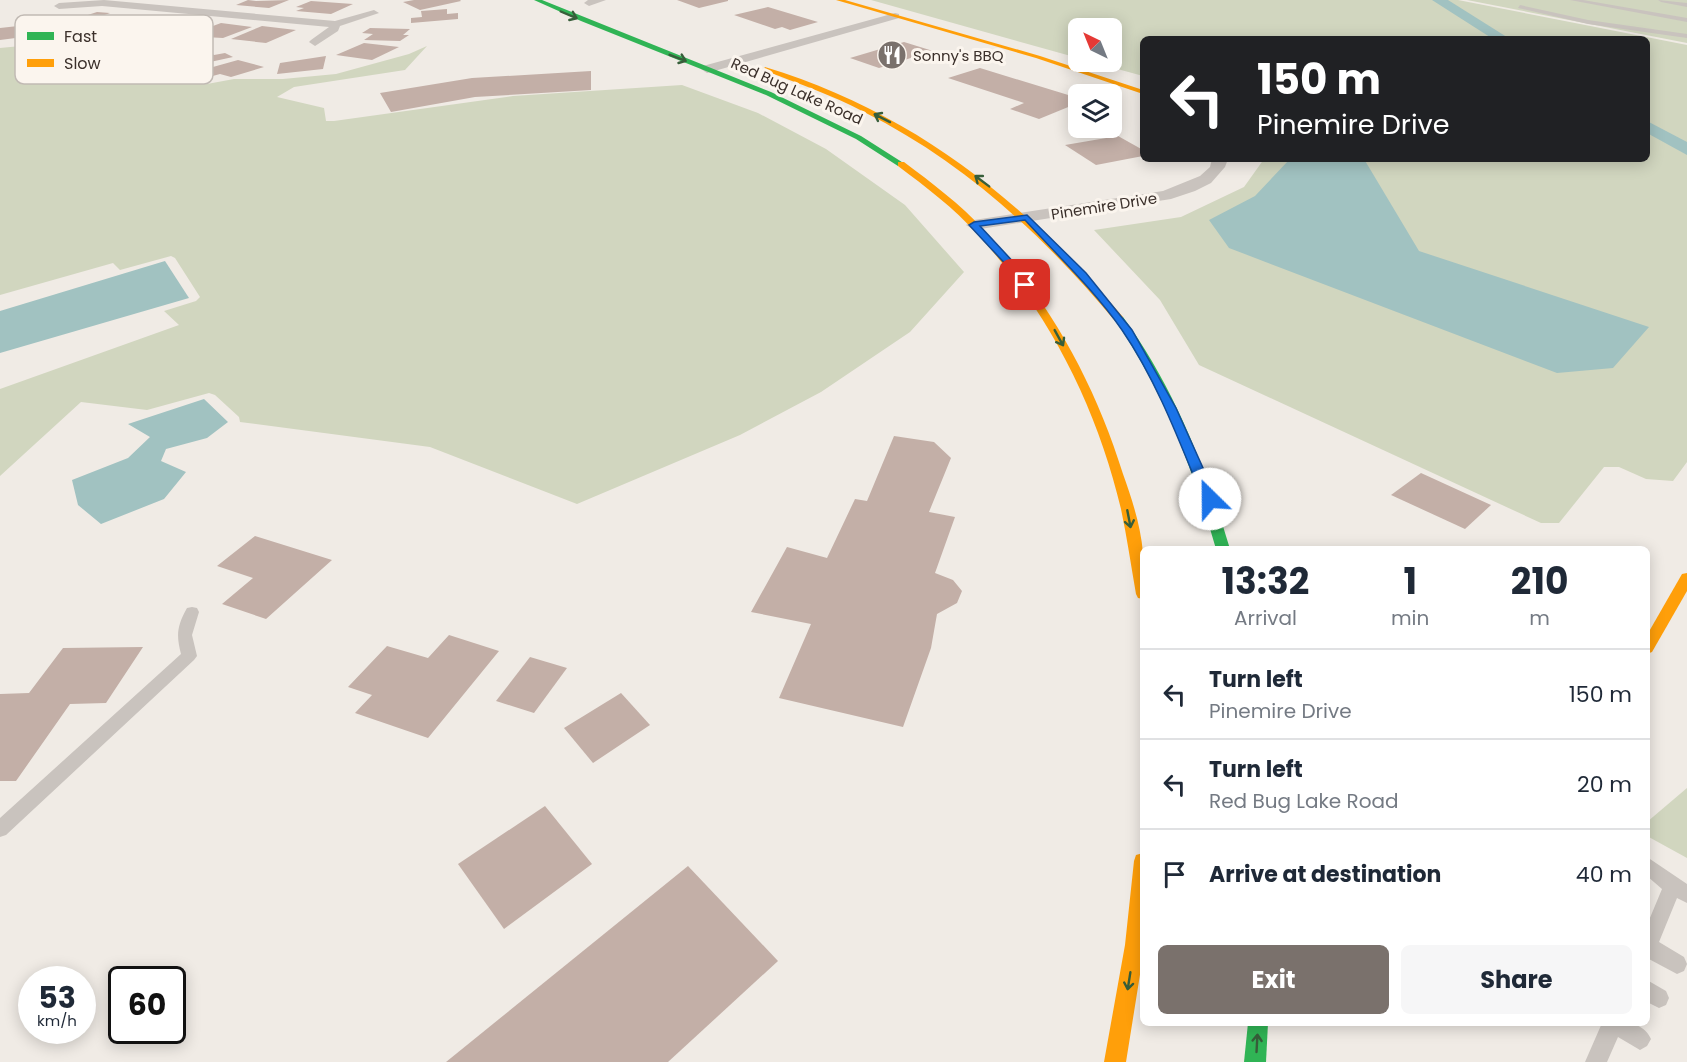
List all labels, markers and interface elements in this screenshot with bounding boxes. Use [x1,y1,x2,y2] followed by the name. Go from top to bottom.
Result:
[559,10,577,21] one-way arrow
[15,15,213,84] legend
[1068,18,1122,72] north arrow
[1068,18,1122,138] map controls
[64,25,97,48] text: Fast
[876,39,908,71] restaurant icon: Sonny's BBQ
[913,45,1004,66] place label: Sonny's BBQ
[1257,50,1381,109] text: 150 m
[64,52,101,75] text: Slow
[728,52,866,130] street label: Red Bug Lake Road
[668,53,687,64] one-way arrow
[1158,60,1236,138] icon: left
[1068,84,1122,138] button: layers
[1257,106,1449,143] text: Pinemire Drive
[874,112,892,123] one-way arrow
[974,175,990,187] one-way arrow
[1050,187,1158,225] street label: Pinemire Drive
[999,259,1050,310] pin
[1008,268,1041,301] icon: arrive
[1053,329,1065,346] one-way arrow
[1178,467,1242,531] position arrow
[1124,509,1135,528] one-way arrow
[1222,556,1309,607] text: 13:32
[1403,556,1417,607] text: 1
[1511,556,1568,607] text: 210
[1234,604,1297,632] text: Arrival
[1391,604,1429,632] text: min
[1529,604,1550,632] text: m
[1209,664,1303,695] text: Turn left
[1158,678,1191,711] icon: left
[1569,679,1632,710] text: 150 m
[1209,697,1352,725] text: Pinemire Drive
[1209,754,1303,785] text: Turn left
[1158,768,1191,801] icon: left
[1577,769,1632,800] text: 20 m
[1209,787,1399,815] text: Red Bug Lake Road
[1158,858,1191,891] icon: arrive
[1209,859,1441,890] text: Arrive at destination
[1576,859,1632,890] text: 40 m
[1158,945,1389,1014] button: Exit
[1401,945,1632,1014] button: Share
[108,966,186,1044] speed limit sign: 60
[1123,971,1134,991] one-way arrow
[38,976,76,1019] text: 53
[37,1010,77,1031] text: km/h
[1251,1033,1262,1053] one-way arrow

